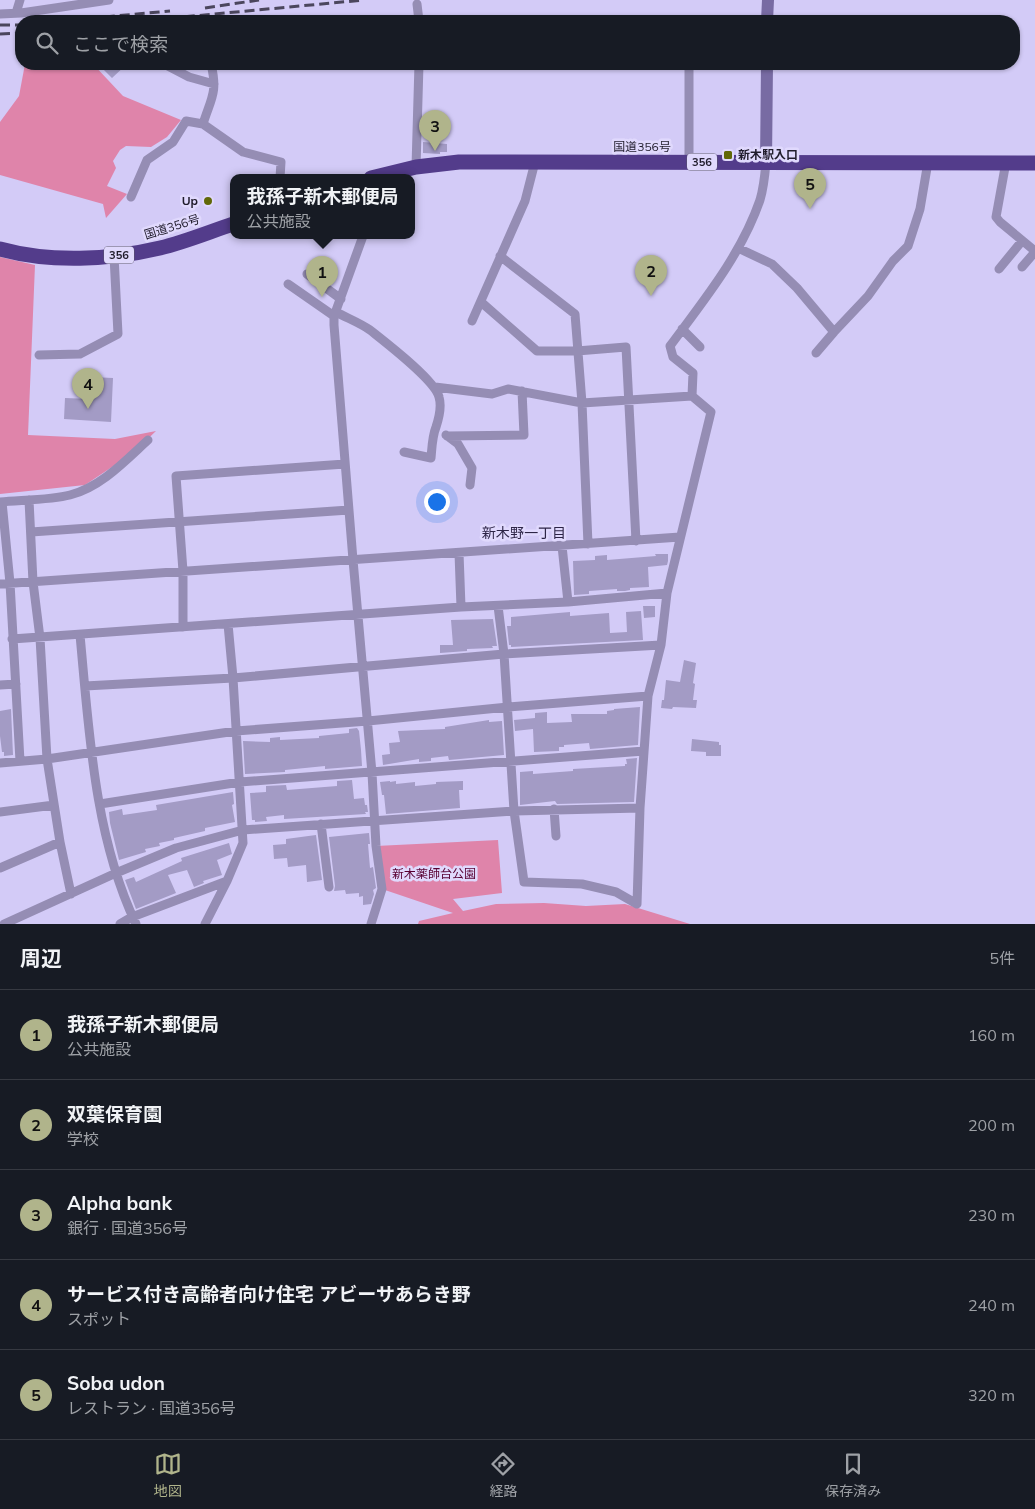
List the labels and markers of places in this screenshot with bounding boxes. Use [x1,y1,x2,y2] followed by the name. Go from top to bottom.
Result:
[419,110,451,151] pin: 3
[738,147,798,162] place label: 新木駅入口
[722,149,734,161] marker: 新木駅入口
[794,168,826,209] pin: 5
[182,193,198,208] place label: Up
[202,195,214,207] marker: Up
[635,255,667,296] pin: 2
[306,256,338,297] pin: 1
[72,368,104,409] pin: 4

